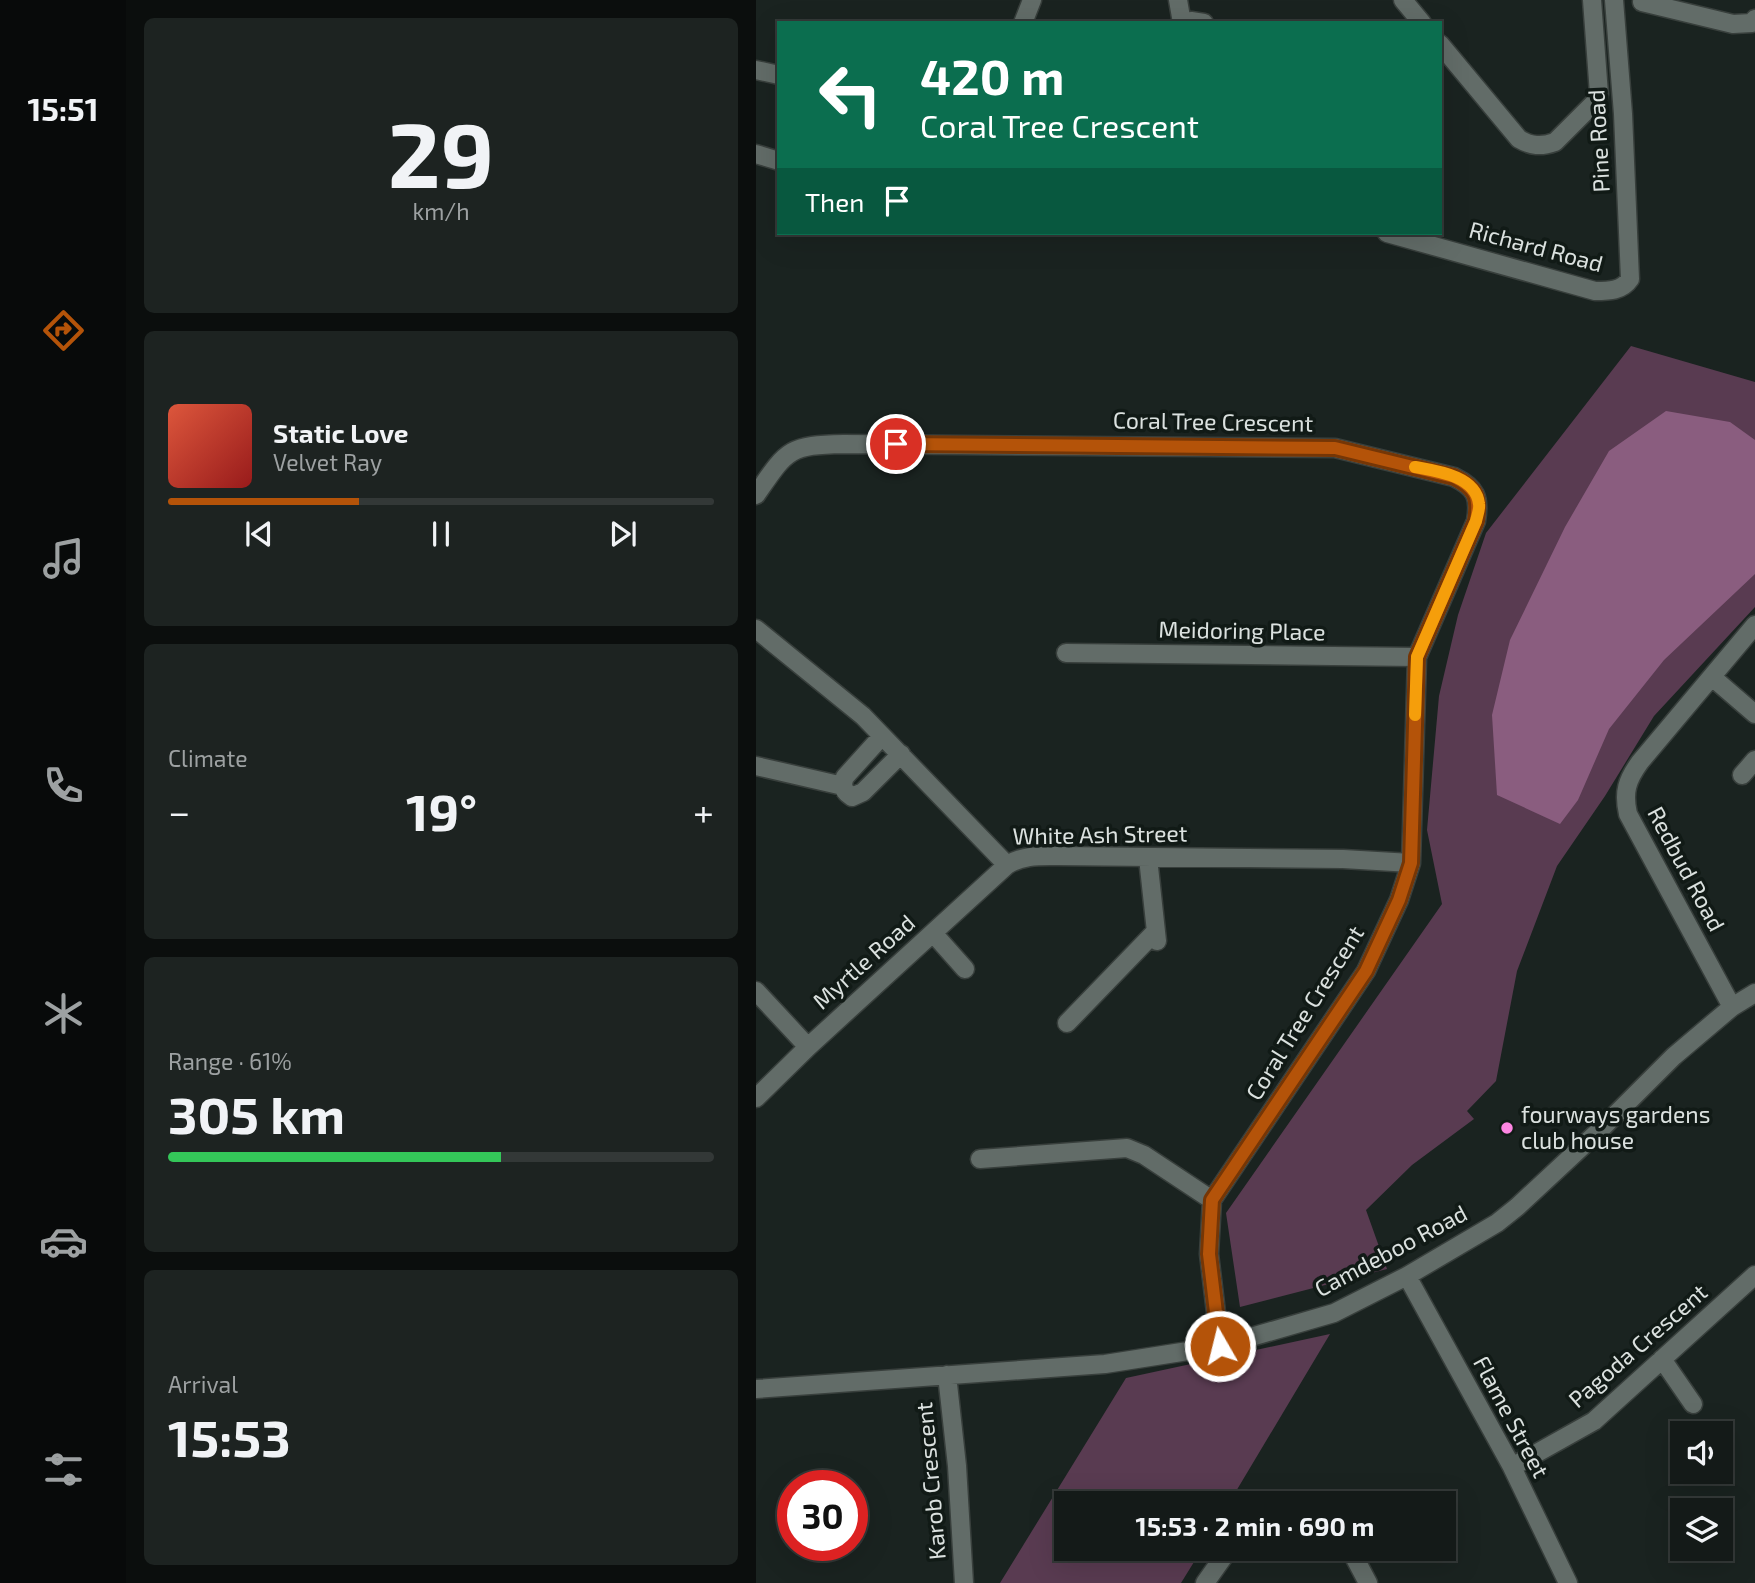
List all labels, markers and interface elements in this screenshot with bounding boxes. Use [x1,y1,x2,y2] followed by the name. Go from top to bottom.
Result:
[920,46,1064,105] text: 420 m
[805,49,896,140] icon: left
[27,89,99,127] text: 15:51
[1581,89,1615,193] street label: Pine Road
[388,97,494,206] text: 29
[920,106,1199,144] text: Coral Tree Crescent
[878,182,916,220] icon: arrive
[805,186,864,217] text: Then
[412,197,470,225] text: km/h
[1466,215,1606,277] street label: Richard Road
[39,306,88,355] icon: directions
[1113,405,1314,437] street label: Coral Tree Crescent
[866,414,926,474] pin
[273,417,409,448] text: Static Love
[877,425,915,463] icon: arrive
[273,448,382,476] text: Velvet Ray
[240,515,278,553] icon: previous
[422,515,460,553] icon: pause
[604,515,642,553] icon: next
[39,534,88,583] icon: music
[1158,615,1326,645] street label: Meidoring Place
[168,744,248,772] text: Climate
[39,761,88,810] icon: phone
[406,779,477,841] text: 19°
[168,788,190,834] text: −
[693,788,714,834] text: +
[1642,801,1731,936] street label: Redbud Road
[1012,818,1188,850] street label: White Ash Street
[807,908,920,1014] street label: Myrtle Road
[1239,920,1369,1105] street label: Coral Tree Crescent
[39,989,88,1038] icon: climate
[168,1047,292,1075] text: Range · 61%
[168,1082,345,1144] text: 305 km
[1521,1100,1710,1154] place label: fourways gardens club house
[1499,1120,1515,1136] marker: fourways gardens club house
[1309,1198,1472,1302] street label: Camdeboo Road
[39,1217,88,1266] icon: car
[1562,1277,1713,1413] street label: Pagoda Crescent
[1183,1309,1257,1383] position arrow
[1468,1351,1556,1482] street label: Flame Street
[168,1370,238,1398] text: Arrival
[909,1401,951,1561] street label: Karob Crescent
[168,1405,291,1467] text: 15:53
[1670,1421,1733,1561] map controls
[1670,1421,1733,1484] button: sound
[39,1445,88,1494] icon: filters
[777,1470,868,1561] speed limit sign: 30
[1670,1498,1733,1561] button: layers
[1136,1510,1374,1541] text: 15:53 · 2 min · 690 m

